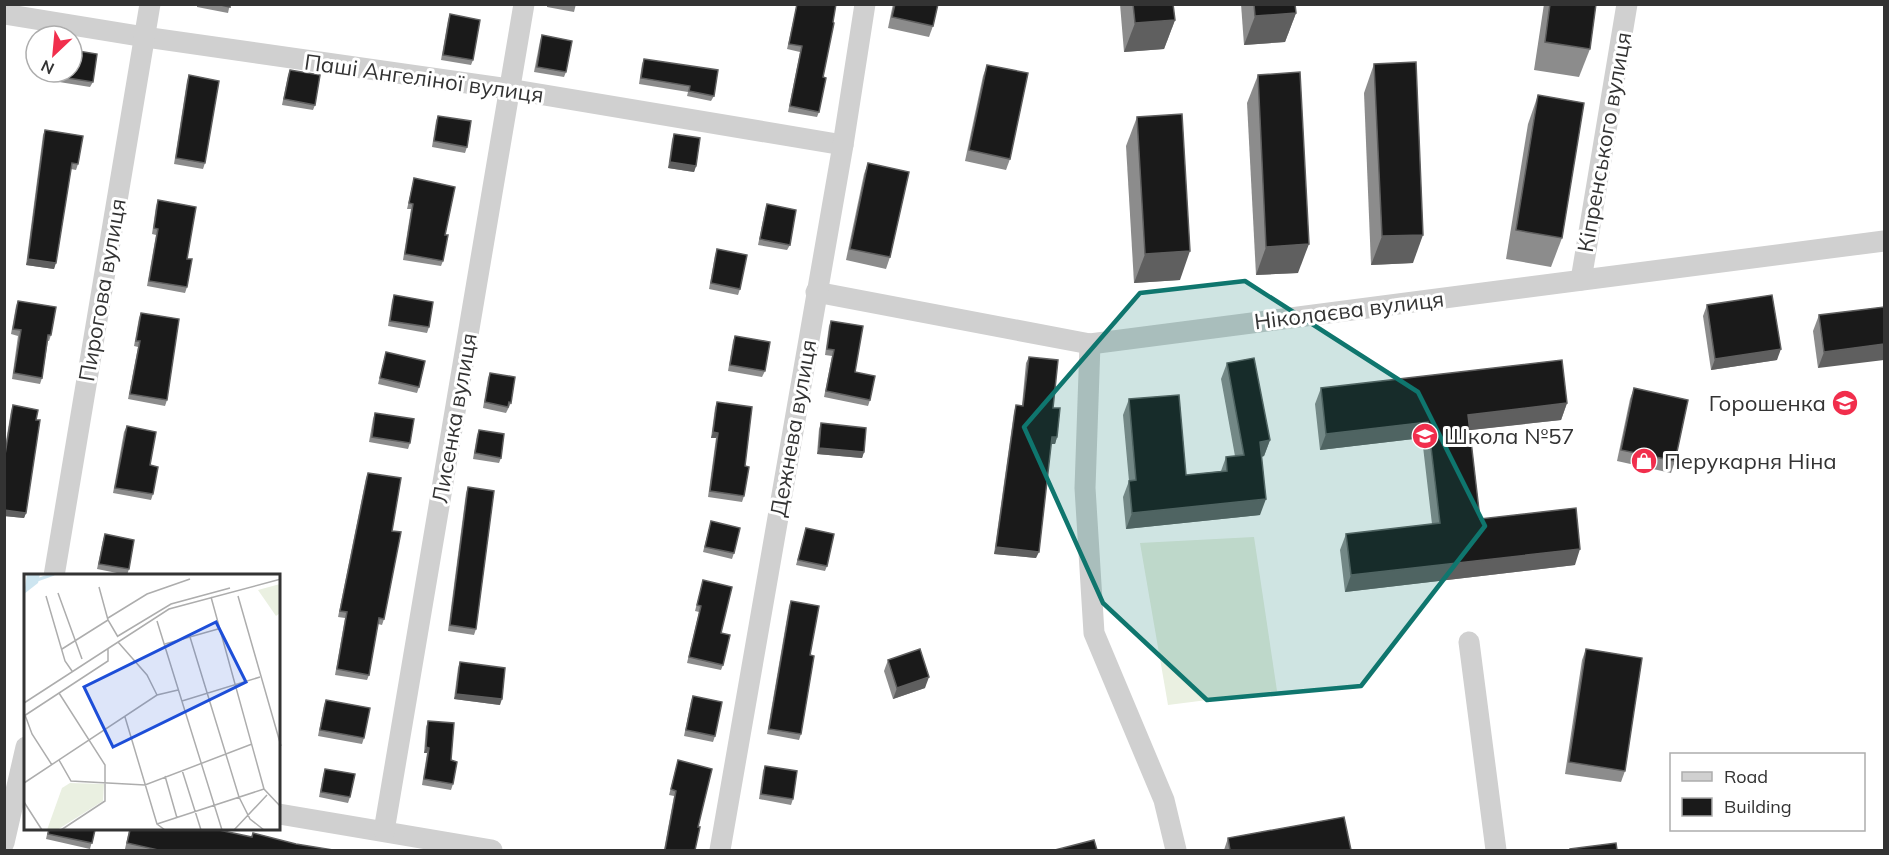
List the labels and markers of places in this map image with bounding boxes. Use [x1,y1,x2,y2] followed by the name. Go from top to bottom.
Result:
[1830,388,1860,418] school or university icon: Горошенка
[1709,389,1826,417] place label: Горошенка
[1410,421,1440,451] school or university icon: Школа №57
[1444,422,1575,450] place label: Школа №57
[1629,446,1659,476] shop icon: Перукарня Ніна
[1664,447,1837,475] place label: Перукарня Ніна

